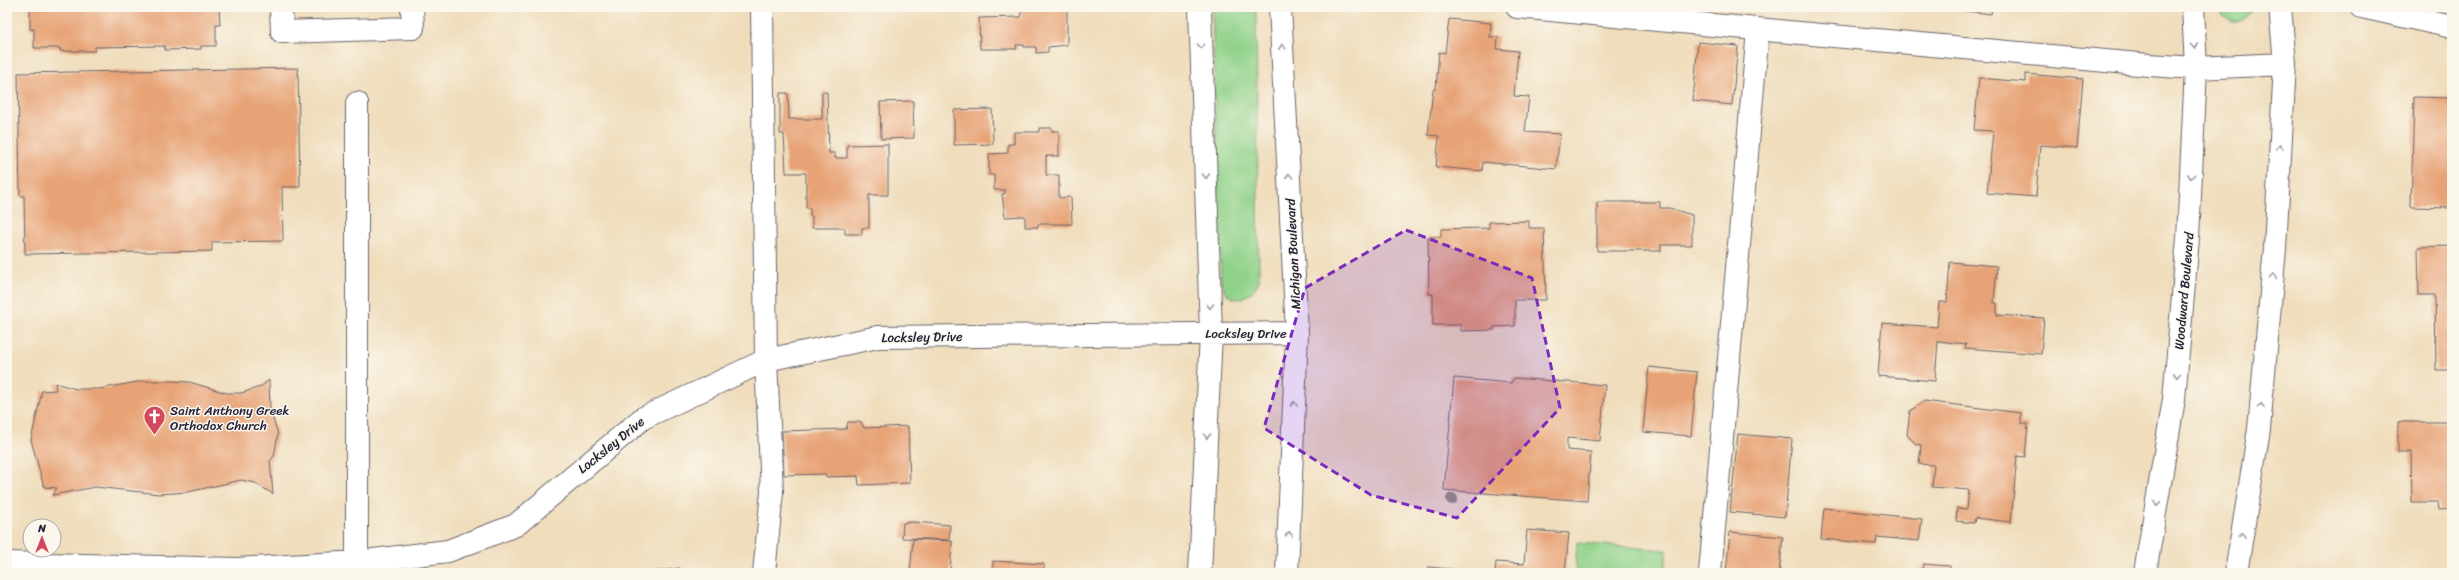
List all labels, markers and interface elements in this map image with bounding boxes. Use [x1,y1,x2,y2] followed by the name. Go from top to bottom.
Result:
[1197,43,1206,49] one-way arrow
[2191,43,2200,49] one-way arrow
[1278,44,1286,50] one-way arrow
[2276,144,2285,150] one-way arrow
[1201,173,1210,179] one-way arrow
[1285,173,1293,179] one-way arrow
[2187,173,2196,179] one-way arrow
[1279,197,1307,310] street label: Michigan Boulevard
[2167,230,2201,351] street label: Woodward Boulevard
[2268,273,2277,280] one-way arrow
[1206,303,1214,309] one-way arrow
[1205,322,1287,345] street label: Locksley Drive
[881,325,963,349] street label: Locksley Drive
[2172,372,2181,378] one-way arrow
[170,399,290,437] place label: Saint Anthony Greek Orthodox Church
[1290,401,1298,407] one-way arrow
[2256,403,2265,409] one-way arrow
[142,404,168,437] church icon: Saint Anthony Greek Orthodox Church
[572,410,650,480] street label: Locksley Drive
[1202,433,1211,439] one-way arrow
[2153,501,2161,507] one-way arrow
[22,518,62,558] north arrow
[37,519,46,538] text: N
[1284,531,1293,537] one-way arrow
[2237,531,2246,538] one-way arrow

